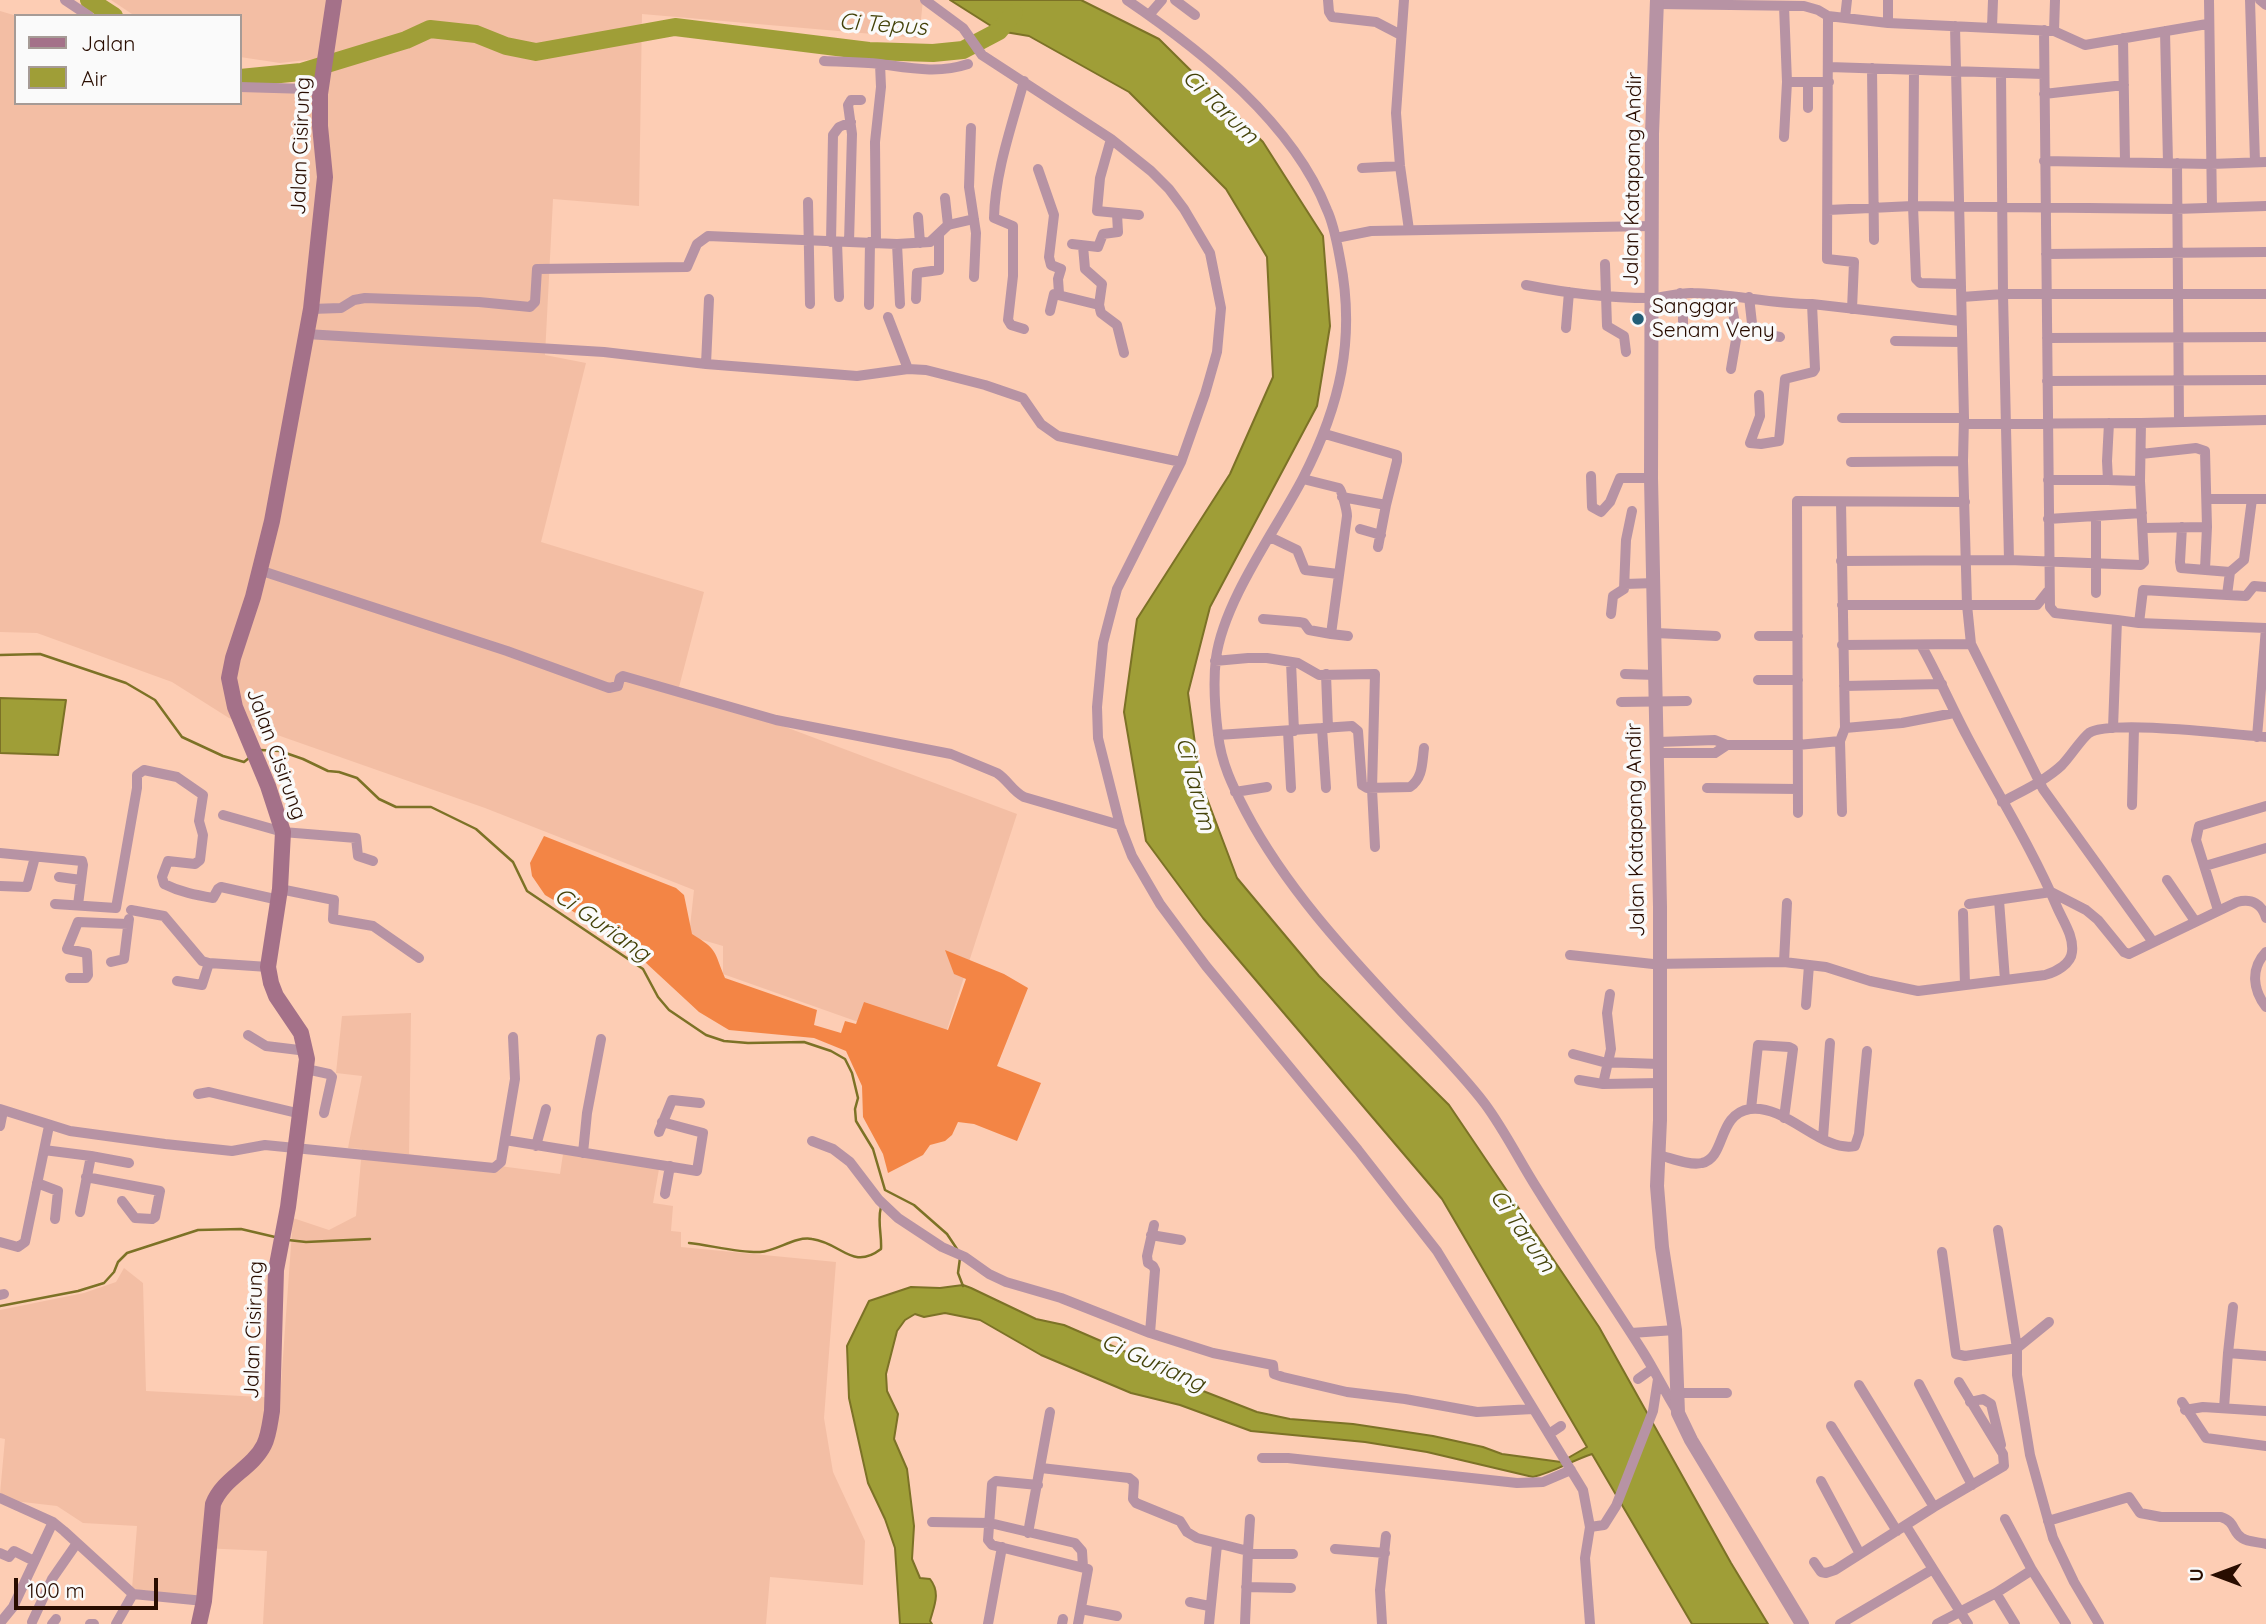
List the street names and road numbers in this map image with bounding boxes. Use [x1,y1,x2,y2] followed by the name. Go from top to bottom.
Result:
[1619,72,1647,286] street label: Jalan Katapang Andir
[286,77,316,215] street label: Jalan Cisirung
[241,685,311,823] street label: Jalan Cisirung
[1622,723,1650,937] street label: Jalan Katapang Andir
[239,1261,269,1399] street label: Jalan Cisirung

